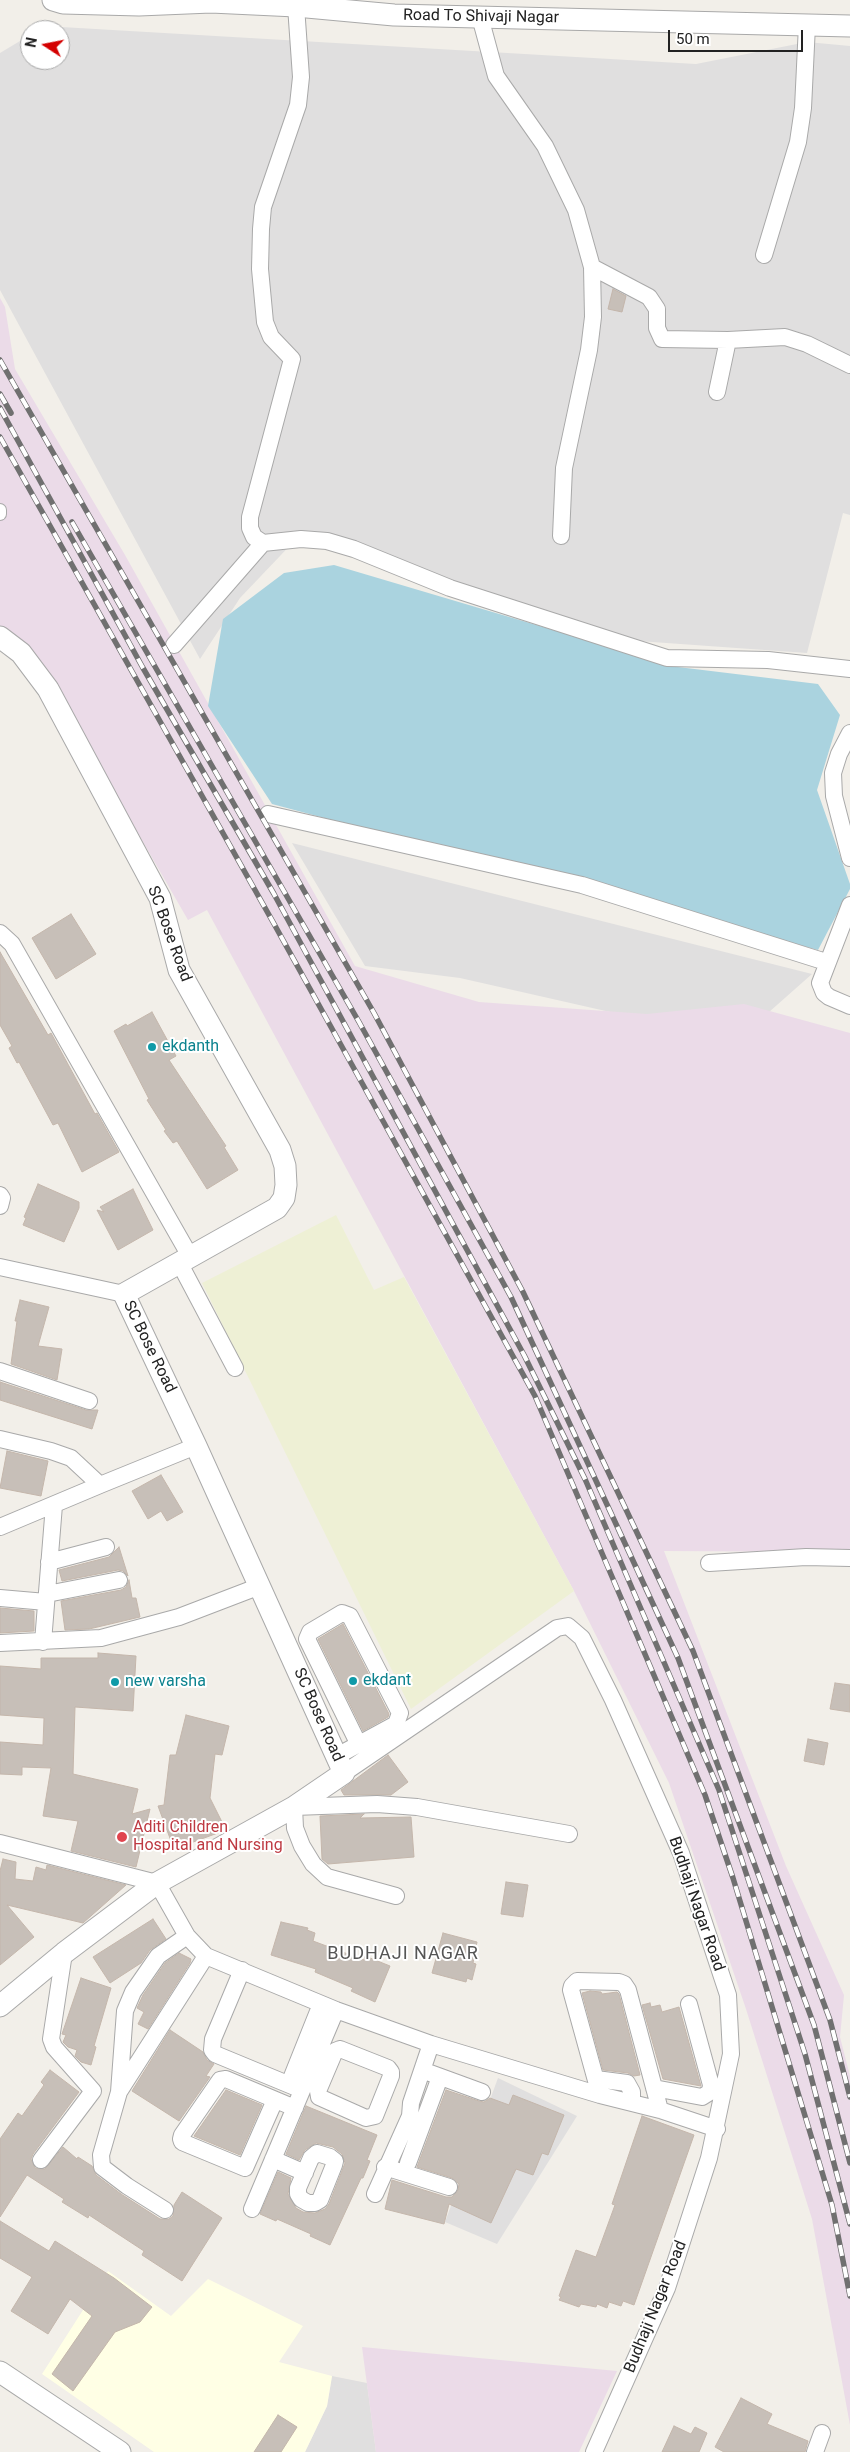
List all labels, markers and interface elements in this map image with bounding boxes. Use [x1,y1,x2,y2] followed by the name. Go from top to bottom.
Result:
[403,6,559,28] street label: Road To Shivaji Nagar
[20,20,70,70] north arrow
[670,20,805,52] scale bar
[676,30,710,48] text: 50 m
[22,36,40,49] text: N
[143,884,195,984] street label: SC Bose Road
[162,1037,219,1057] place label: ekdanth
[146,1041,158,1053] marker: ekdanth
[118,1298,180,1396] street label: SC Bose Road
[289,1665,347,1765] street label: SC Bose Road
[363,1671,411,1691] place label: ekdant
[125,1672,206,1692] place label: new varsha
[347,1675,359,1687] marker: ekdant
[109,1676,121,1688] marker: new varsha
[133,1818,283,1856] place label: Aditi Children Hospital and Nursing
[115,1830,129,1844] marker: Aditi Children Hospital and Nursing
[664,1834,728,1974] street label: Budhaji Nagar Road
[326,1943,480,1965] district label: BUDHAJI NAGAR
[621,2238,691,2376] street label: Budhaji Nagar Road

